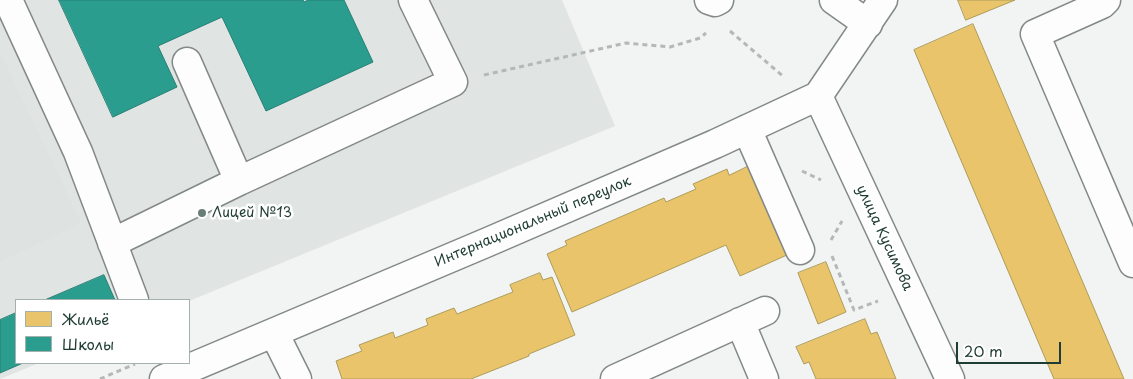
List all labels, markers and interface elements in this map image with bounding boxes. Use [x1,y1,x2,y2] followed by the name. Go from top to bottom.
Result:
[432,173,634,271] street label: Интернациональный переулок
[852,182,916,294] street label: улица Кусимова
[212,205,292,221] place label: Лицей №13
[196,207,208,219] marker: Лицей №13
[15,299,190,364] legend
[62,307,109,330] text: Жильё
[62,332,114,355] text: Школы
[958,332,1063,364] scale bar
[964,339,1003,362] text: 20 m

